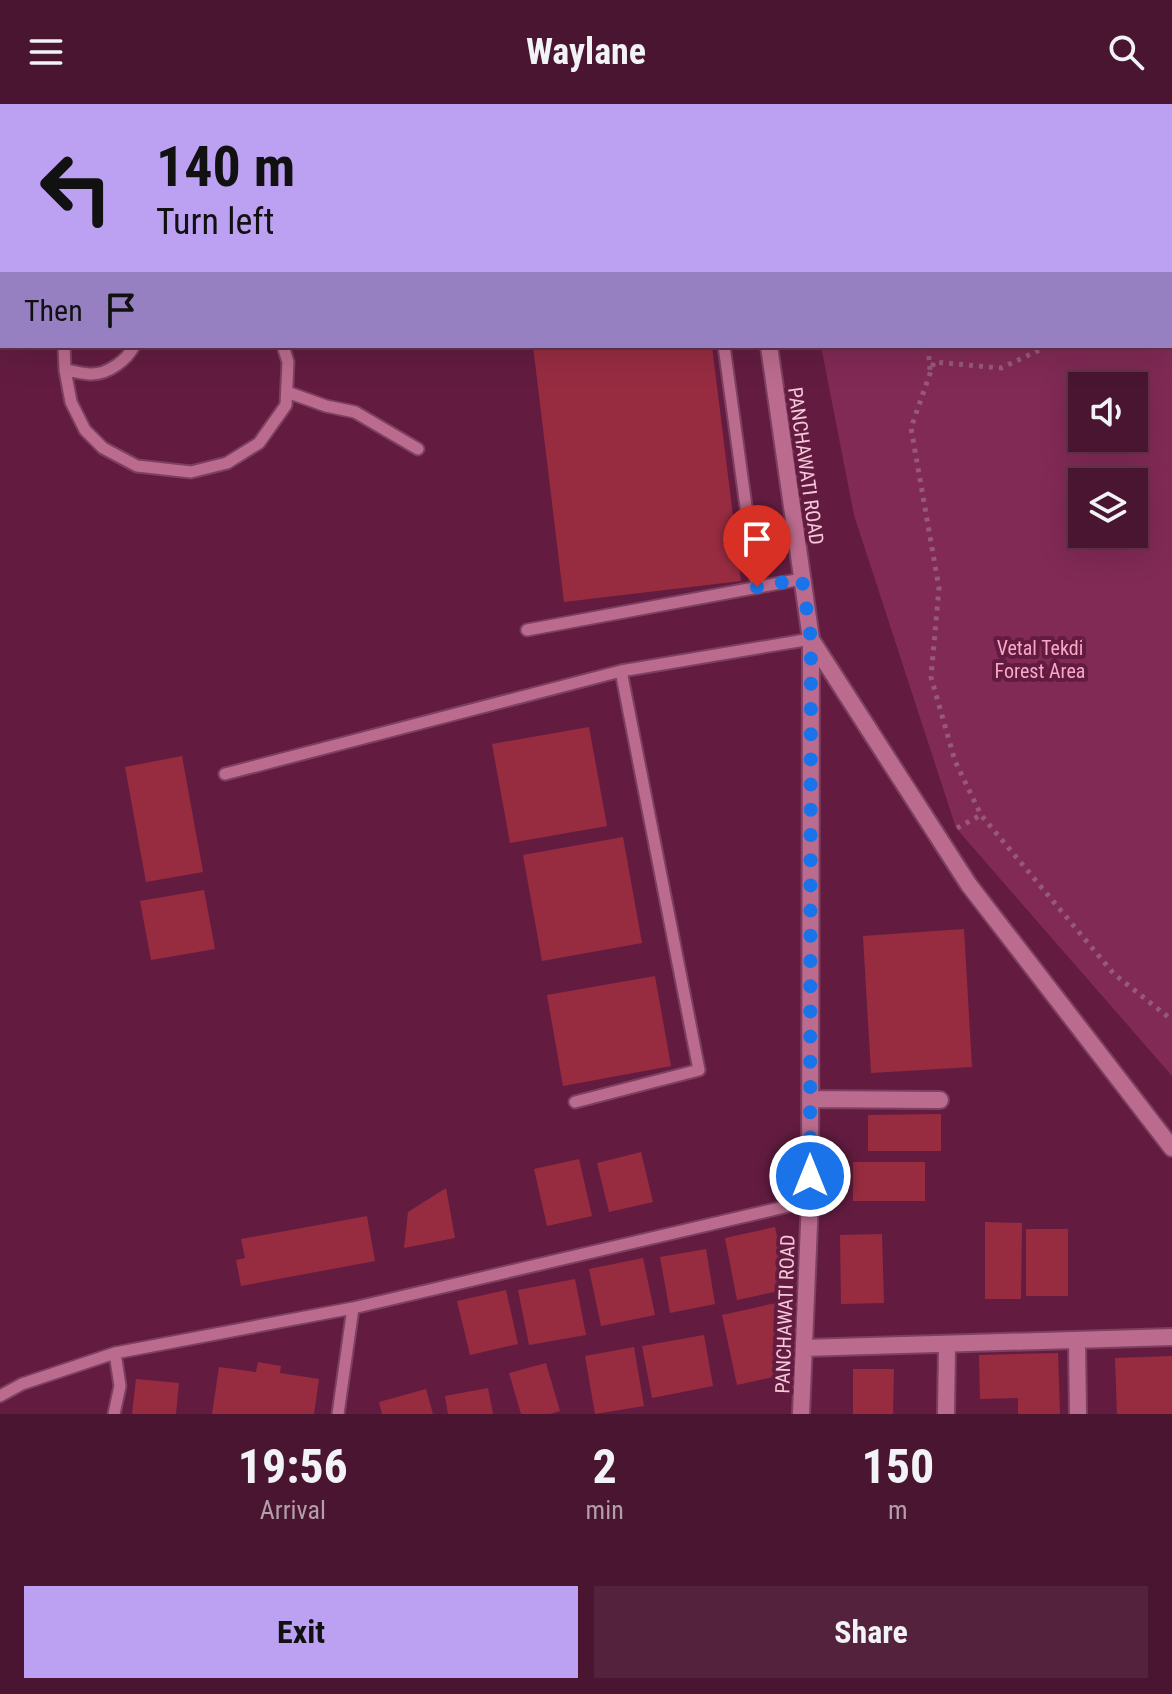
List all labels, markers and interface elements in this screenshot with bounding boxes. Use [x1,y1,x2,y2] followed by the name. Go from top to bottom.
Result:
[24,30,68,74] icon: menu
[1104,30,1148,74] icon: search
[526,31,646,73] text: Waylane
[156,134,295,200] text: 140 m
[24,136,128,240] icon: left
[156,201,274,243] text: Turn left
[99,288,143,332] icon: arrive
[24,293,83,328] text: Then
[1068,372,1148,548] map controls
[1068,372,1148,452] button: sound
[783,386,829,546] street label: PANCHAWATI ROAD
[1068,468,1148,548] button: layers
[723,505,791,587] pin
[735,517,779,561] icon: arrive
[995,636,1085,683] park label: Vetal Tekdi Forest Area
[768,1134,852,1218] position arrow
[770,1234,800,1394] street label: PANCHAWATI ROAD
[238,1438,348,1495] text: 19:56
[593,1438,617,1495] text: 2
[861,1438,934,1495] text: 150
[260,1495,326,1525] text: Arrival
[586,1495,624,1525] text: min
[888,1495,908,1525] text: m
[24,1586,578,1678] button: Exit
[594,1586,1148,1678] button: Share

